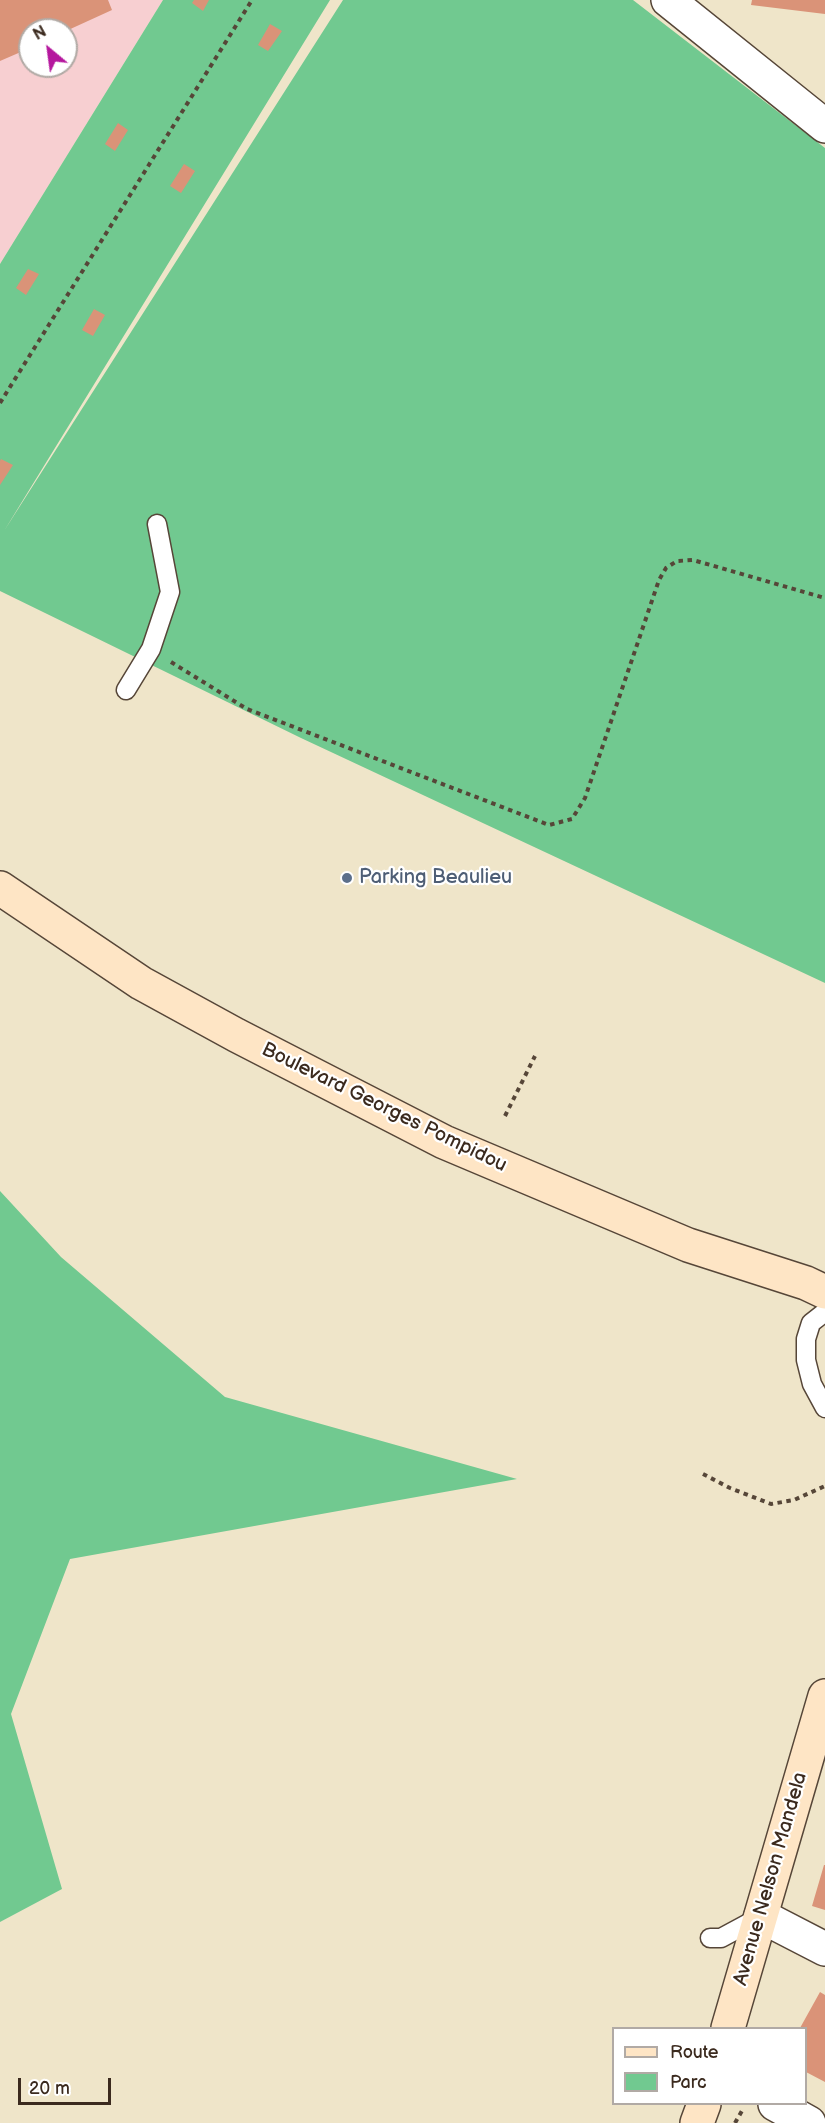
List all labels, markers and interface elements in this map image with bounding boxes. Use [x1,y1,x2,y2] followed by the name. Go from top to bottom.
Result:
[18,18,78,78] north arrow
[30,22,50,45] text: N
[359,866,512,890] place label: Parking Beaulieu
[340,871,354,885] marker: Parking Beaulieu
[257,1038,511,1178] street label: Boulevard Georges Pompidou
[729,1770,813,1988] street label: Avenue Nelson Mandela
[612,2027,807,2105] legend
[670,2042,719,2063] text: Route
[21,2066,114,2104] scale bar
[670,2072,707,2093] text: Parc
[29,2078,70,2099] text: 20 m

